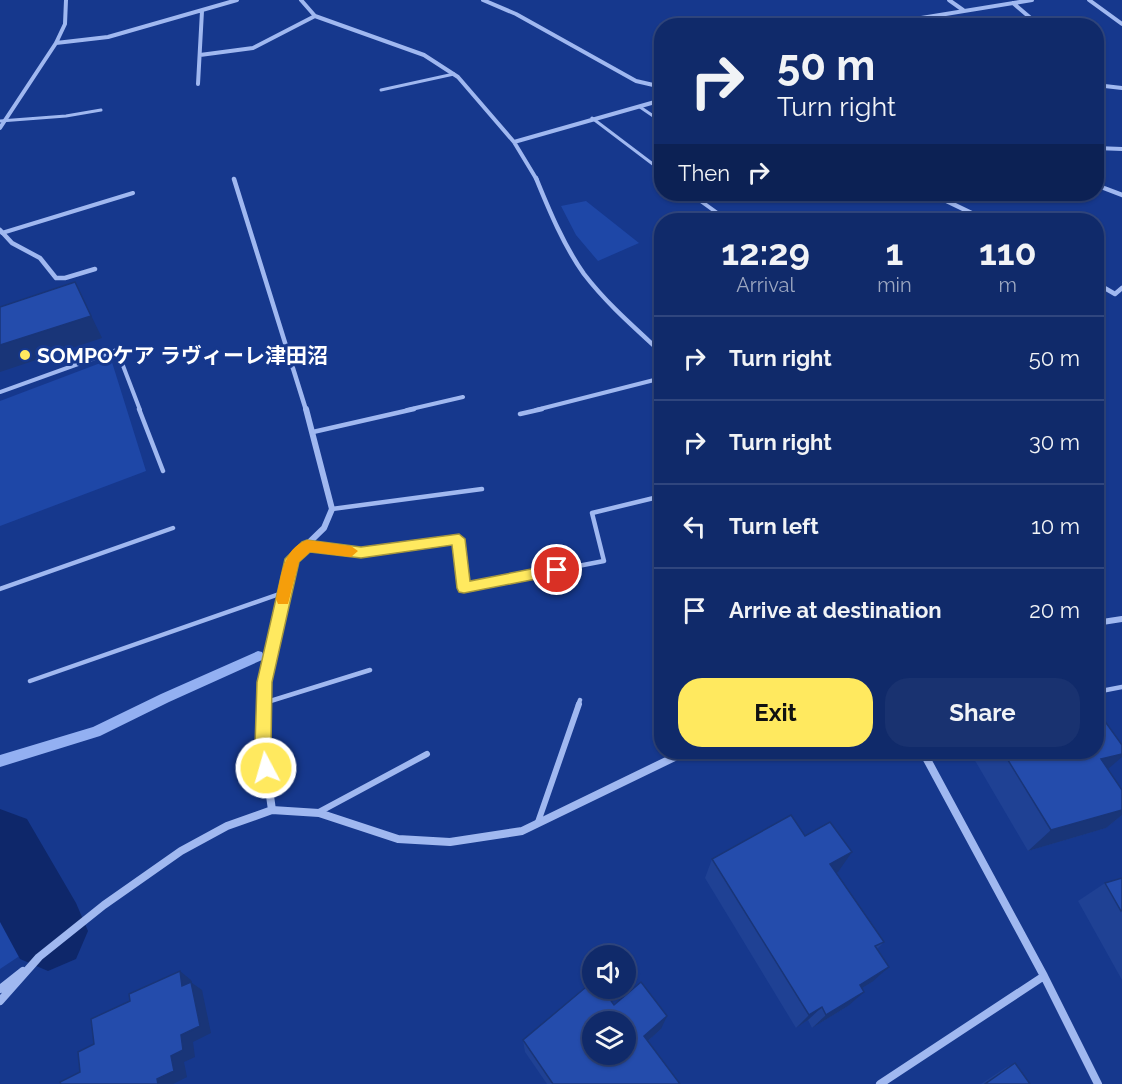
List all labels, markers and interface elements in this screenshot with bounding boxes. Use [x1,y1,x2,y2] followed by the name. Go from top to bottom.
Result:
[777,41,875,90] text: 50 m
[678,42,756,120] icon: right
[777,91,896,122] text: Turn right
[742,156,775,189] icon: right
[678,160,730,186] text: Then
[721,231,810,273] text: 12:29
[885,231,903,273] text: 1
[979,231,1037,273] text: 110
[736,273,795,297] text: Arrival
[877,273,912,297] text: min
[999,273,1017,297] text: m
[678,342,711,375] icon: right
[37,343,328,368] place label: SOMPOケア ラヴィーレ津田沼
[729,345,832,371] text: Turn right
[1029,345,1080,371] text: 50 m
[18,348,32,362] marker: SOMPOケア ラヴィーレ津田沼
[678,426,711,459] icon: right
[729,429,832,455] text: Turn right
[1029,429,1080,455] text: 30 m
[678,510,711,543] icon: left
[729,513,819,539] text: Turn left
[1031,513,1080,539] text: 10 m
[531,544,582,595] pin
[540,553,573,586] icon: arrive
[678,594,711,627] icon: arrive
[729,597,942,623] text: Arrive at destination
[1029,597,1080,623] text: 20 m
[678,678,873,747] button: Exit
[885,678,1080,747] button: Share
[234,736,298,800] position arrow
[582,945,636,1065] map controls
[582,945,636,999] button: sound
[582,1011,636,1065] button: layers

